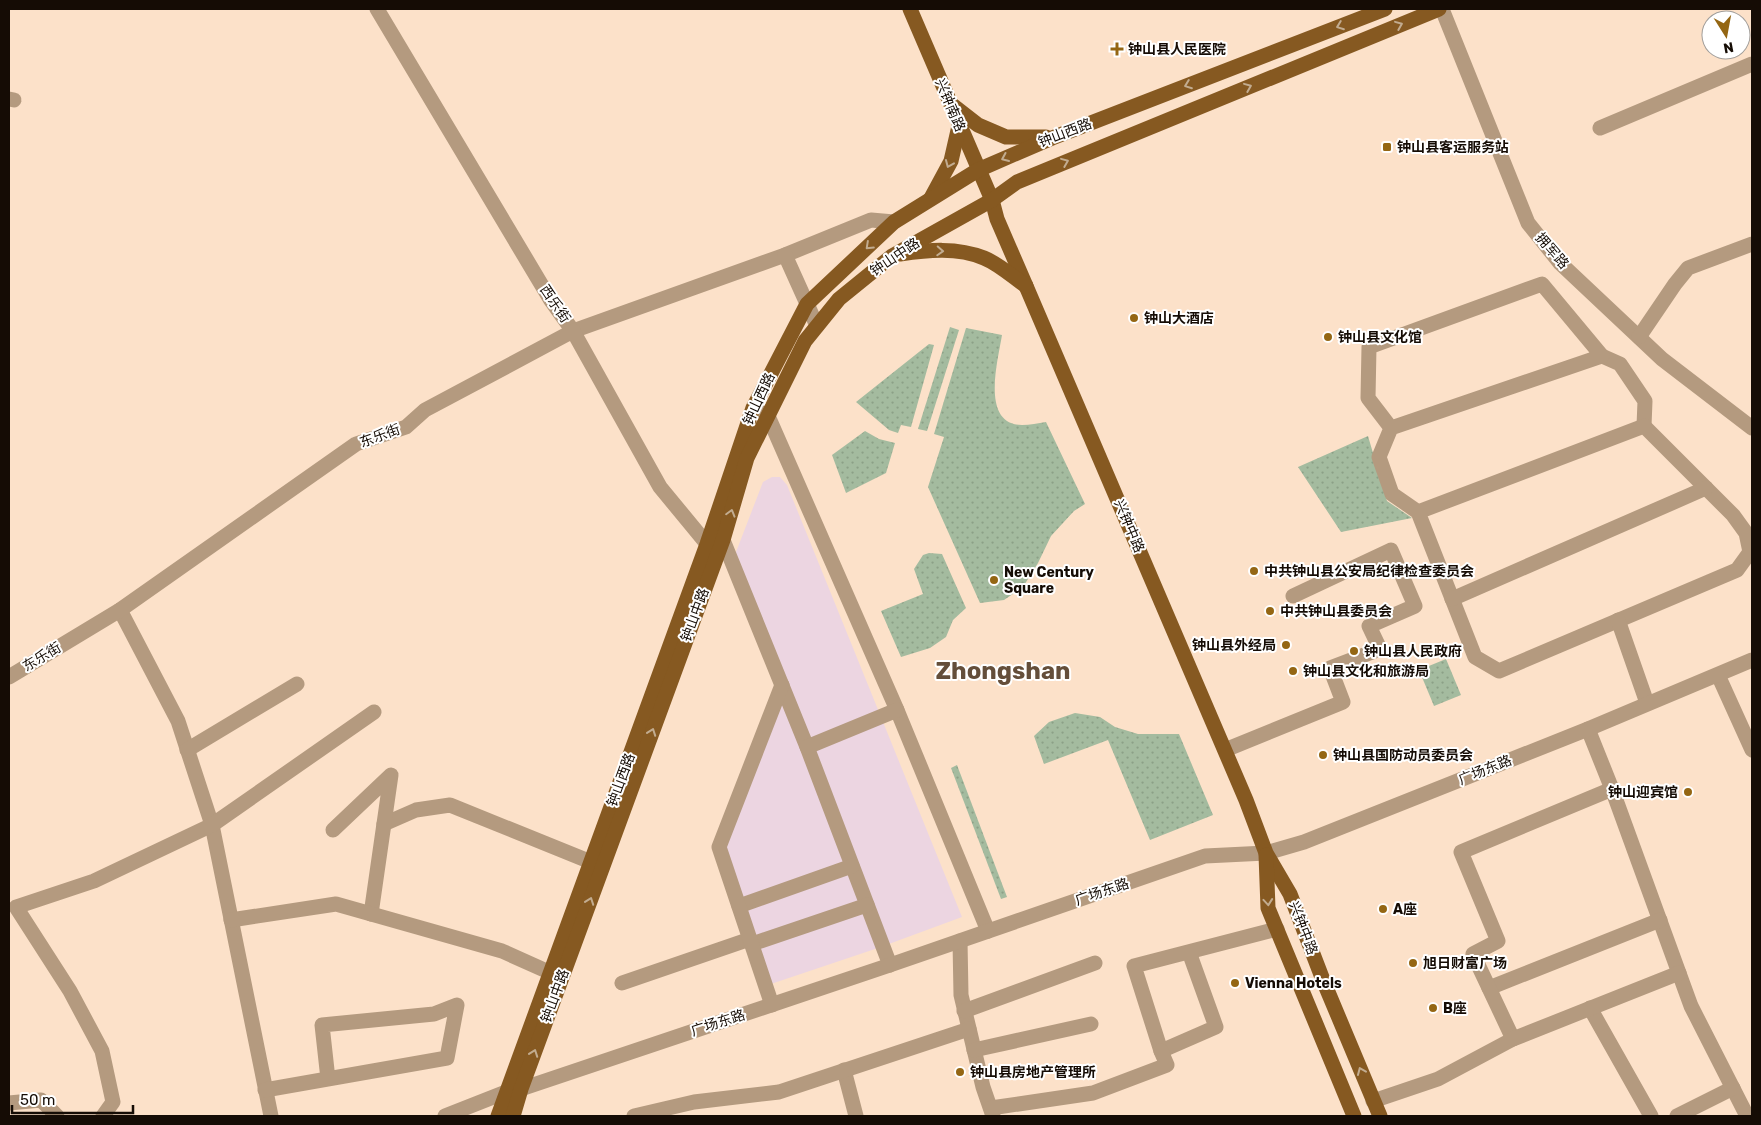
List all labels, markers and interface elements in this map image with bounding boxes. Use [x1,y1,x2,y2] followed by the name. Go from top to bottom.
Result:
[1701,10,1751,60] north arrow
[1336,20,1345,31] one-way arrow
[1394,21,1402,31] one-way arrow
[1722,38,1735,57] text: N
[1128,41,1226,58] place label: 钟山县人民医院
[1110,42,1124,56] marker: 钟山县人民医院
[931,76,969,134] street label: 兴钟南路
[1185,79,1193,89] one-way arrow
[1243,83,1252,93] one-way arrow
[1036,115,1094,151] street label: 钟山西路
[1397,139,1509,156] place label: 钟山县客运服务站
[1381,141,1393,153] marker: 钟山县客运服务站
[1001,151,1010,162] one-way arrow
[1060,157,1069,168] one-way arrow
[944,159,955,168] one-way arrow
[1532,230,1572,272] street label: 拥军路
[867,234,923,280] street label: 钟山中路
[866,240,875,249] one-way arrow
[936,245,944,256] one-way arrow
[536,282,574,326] street label: 西乐街
[1144,310,1214,327] place label: 钟山大酒店
[1128,312,1140,324] marker: 钟山大酒店
[1338,329,1422,346] place label: 钟山县文化馆
[1322,331,1334,343] marker: 钟山县文化馆
[739,370,779,428] street label: 钟山西路
[357,421,403,451] street label: 东乐街
[1110,497,1148,555] street label: 兴钟中路
[725,510,735,518] one-way arrow
[1264,563,1474,580] place label: 中共钟山县公安局纪律检查委员会
[1004,564,1095,597] place label: New Century Square
[1248,565,1260,577] marker: 中共钟山县公安局纪律检查委员会
[988,574,1000,586] marker: New Century Square
[677,586,713,644] street label: 钟山中路
[1280,603,1392,620] place label: 中共钟山县委员会
[1264,605,1276,617] marker: 中共钟山县委员会
[1192,637,1276,654] place label: 钟山县外经局
[20,639,64,675] street label: 东乐街
[1280,639,1292,651] marker: 钟山县外经局
[1364,643,1462,660] place label: 钟山县人民政府
[1348,645,1360,657] marker: 钟山县人民政府
[936,657,1070,685] district label: Zhongshan
[1303,663,1429,680] place label: 钟山县文化和旅游局
[1287,665,1299,677] marker: 钟山县文化和旅游局
[646,728,656,737] one-way arrow
[1333,747,1473,764] place label: 钟山县国防动员委员会
[1317,749,1329,761] marker: 钟山县国防动员委员会
[603,751,639,809] street label: 钟山西路
[1456,752,1514,788] street label: 广场东路
[1608,784,1678,801] place label: 钟山迎宾馆
[1682,786,1694,798] marker: 钟山迎宾馆
[1073,875,1131,909] street label: 广场东路
[584,897,594,906] one-way arrow
[1263,898,1274,906] one-way arrow
[1285,899,1321,957] street label: 兴钟中路
[1393,901,1417,918] place label: A座
[1377,903,1389,915] marker: A座
[1423,955,1507,972] place label: 旭日财富广场
[1407,957,1419,969] marker: 旭日财富广场
[537,967,573,1025] street label: 钟山中路
[1245,975,1342,992] place label: Vienna Hotels
[1229,977,1241,989] marker: Vienna Hotels
[1443,1000,1467,1017] place label: B座
[1427,1002,1439,1014] marker: B座
[689,1006,747,1040] street label: 广场东路
[528,1050,538,1058] one-way arrow
[970,1064,1096,1081] place label: 钟山县房地产管理所
[954,1066,966,1078] marker: 钟山县房地产管理所
[1357,1067,1368,1076] one-way arrow
[12,1082,134,1114] scale bar
[20,1091,55,1109] text: 50 m

